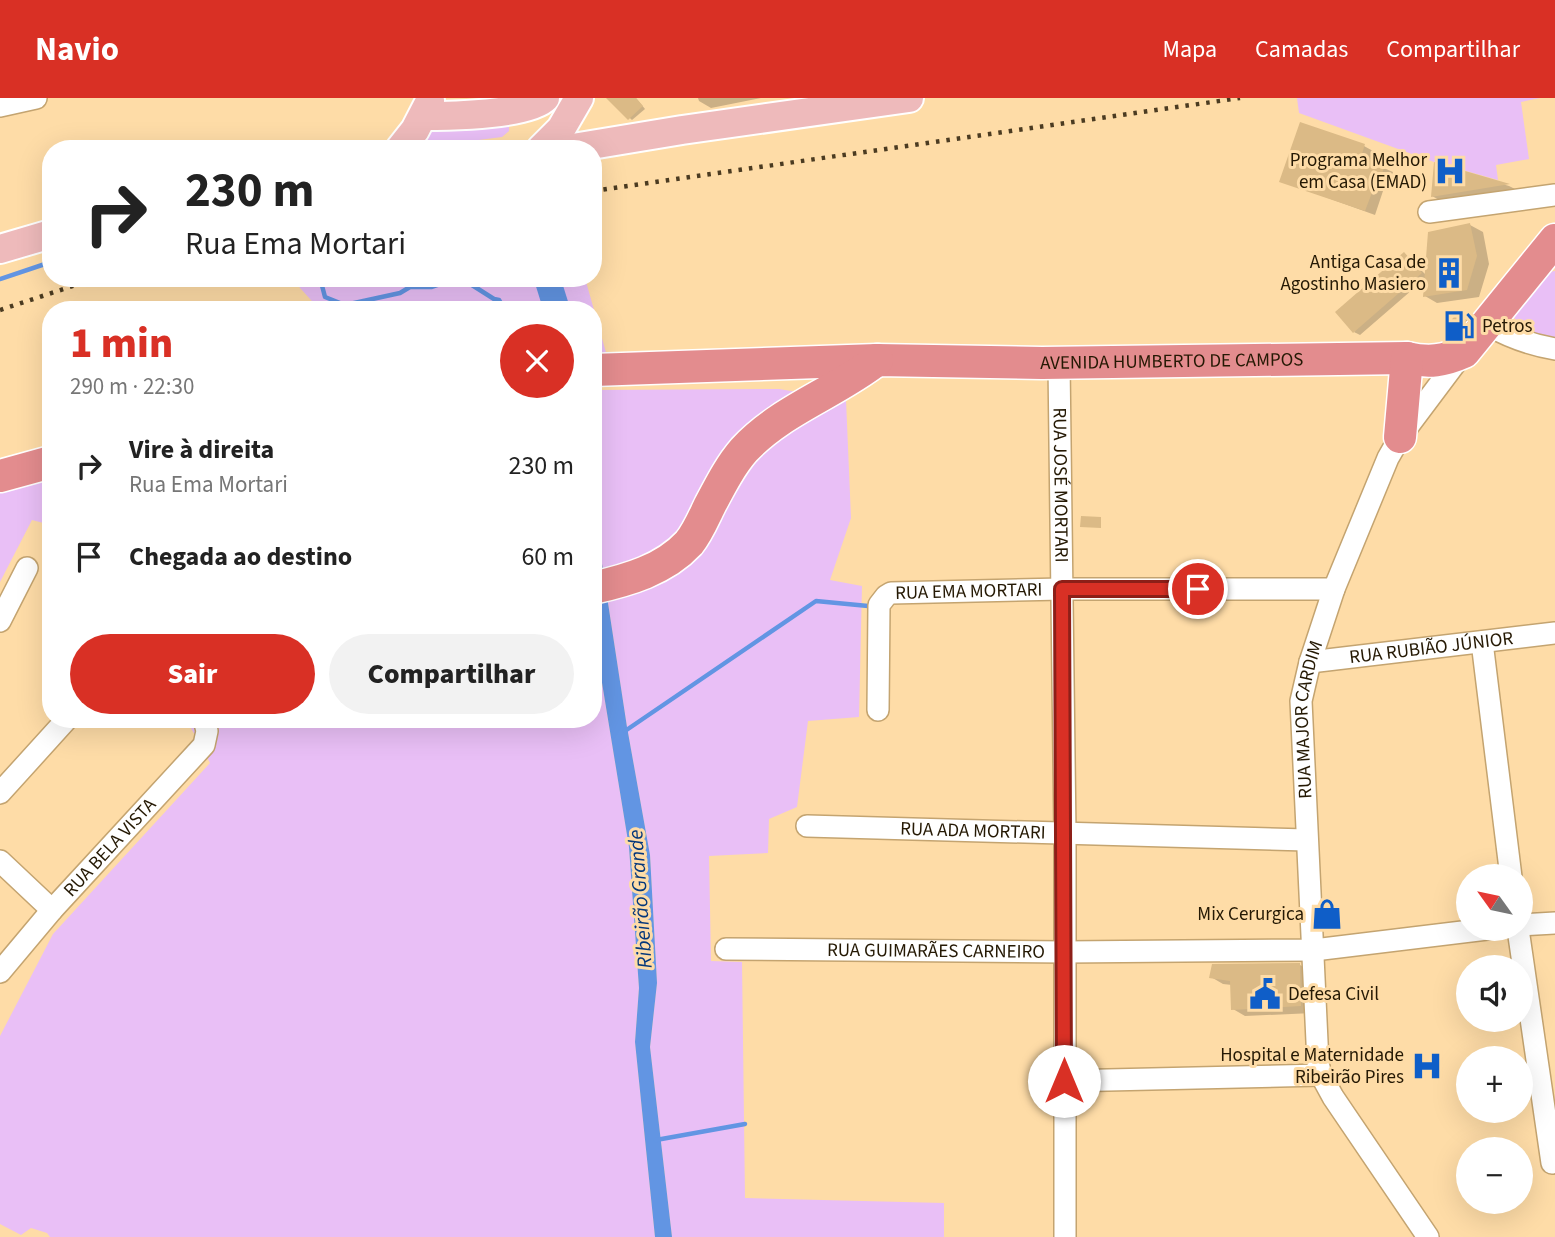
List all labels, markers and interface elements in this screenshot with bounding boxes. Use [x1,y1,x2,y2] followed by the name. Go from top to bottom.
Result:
[35,26,119,73] text: Navio
[1162,32,1217,67] text: Mapa
[1255,32,1348,67] text: Camadas
[1386,32,1520,67] text: Compartilhar
[1290,147,1427,196] place label: Programa Melhor em Casa (EMAD)
[1433,154,1467,188] hospital icon: Programa Melhor em Casa (EMAD)
[185,156,314,226] text: 230 m
[70,168,161,259] icon: right
[185,221,406,267] text: Rua Ema Mortari
[1280,249,1426,298] place label: Antiga Casa de Agostinho Masiero
[1432,256,1466,290] building icon: Antiga Casa de Agostinho Masiero
[1442,309,1476,343] fuel station icon: Petros
[1482,313,1533,340] place label: Petros
[70,314,173,374] text: 1 min
[500,324,574,398] button: close
[1040,346,1304,377] street label: AVENIDA HUMBERTO DE CAMPOS
[70,370,194,403] text: 290 m · 22:30
[1046,407,1075,563] street label: RUA JOSÉ MORTARI
[129,431,274,468] text: Vire à direita
[70,447,108,485] icon: right
[508,447,574,484] text: 230 m
[129,468,288,501] text: Rua Ema Mortari
[70,538,108,576] icon: arrive
[129,538,352,575] text: Chegada ao destino
[521,538,574,575] text: 60 m
[1168,559,1228,619] pin
[1179,570,1217,608] icon: arrive
[895,576,1043,606] street label: RUA EMA MORTARI
[1348,625,1515,671] street label: RUA RUBIÃO JÚNIOR
[70,634,315,714] button: Sair
[329,634,574,714] button: Compartilhar
[1288,637,1330,800] street label: RUA MAJOR CARDIM
[57,791,163,903] street label: RUA BELA VISTA
[900,815,1046,846] street label: RUA ADA MORTARI
[620,829,660,969] water label: Ribeirão Grande
[1456,864,1533,942] north arrow
[1456,864,1533,1214] map controls
[1310,897,1344,931] shop icon: Mix Cerurgica
[1197,901,1304,928] place label: Mix Cerurgica
[827,936,1045,965] street label: RUA GUIMARÃES CARNEIRO
[1456,955,1533,1032] button: sound
[1248,977,1282,1011] public building icon: Defesa Civil
[1288,981,1379,1008] place label: Defesa Civil
[1220,1042,1404,1091] place label: Hospital e Maternidade Ribeirão Pires
[1027,1044,1101,1118] position arrow
[1456,1046,1533,1123] button: +
[1410,1049,1444,1083] hospital icon: Hospital e Maternidade Ribeirão Pires
[1456,1137,1533,1214] button: −

